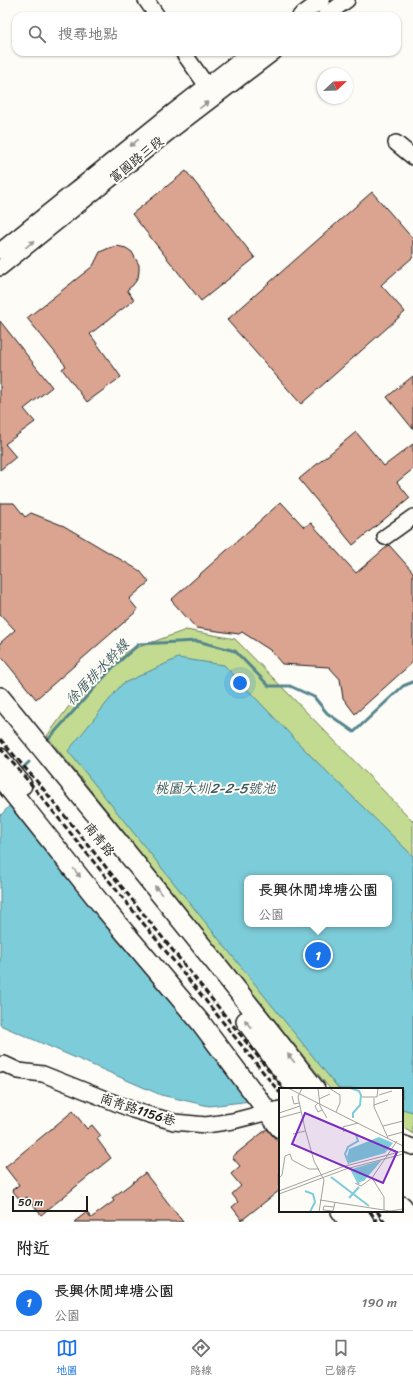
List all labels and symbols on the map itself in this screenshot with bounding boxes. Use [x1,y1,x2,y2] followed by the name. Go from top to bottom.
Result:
[317,68,353,104] north arrow
[198,101,209,109] one-way arrow
[104,130,169,189] street label: 富國路三段
[129,139,140,147] one-way arrow
[25,239,36,248] one-way arrow
[59,633,136,711] water label: 徐厝排水幹線
[230,673,250,693] your location
[154,776,277,801] water label: 桃園大圳2-2-5號池
[78,817,121,862] street label: 南青路
[72,867,81,878] one-way arrow
[154,885,163,896] one-way arrow
[305,940,331,970] pin: 1
[244,1019,252,1029] one-way arrow
[287,1053,295,1064] one-way arrow
[97,1086,179,1133] street label: 南青路1156巷
[279,1088,403,1212] inset map
[12,1194,88,1213] scale bar

